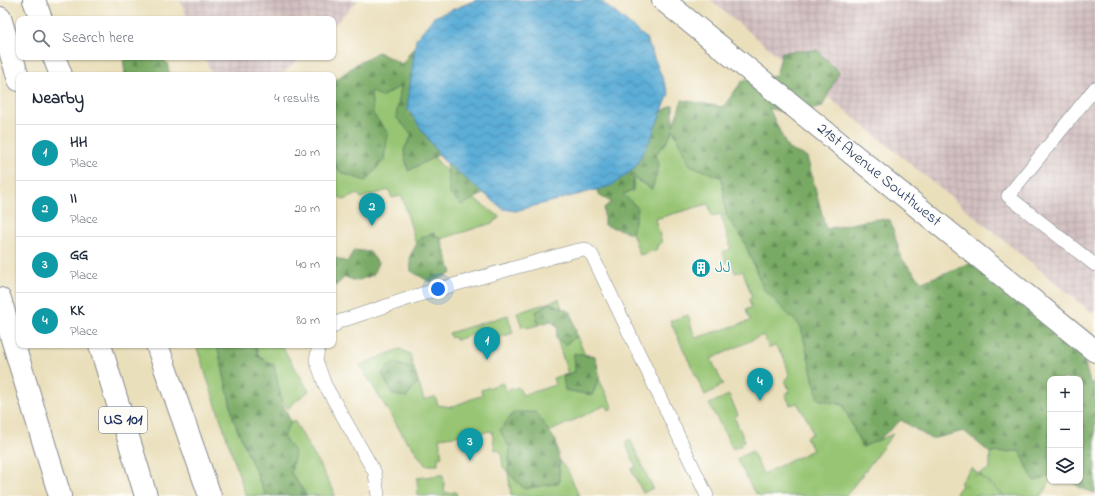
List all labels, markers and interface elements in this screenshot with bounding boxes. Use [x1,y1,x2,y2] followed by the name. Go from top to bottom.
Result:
[16,16,336,60] search box
[30,27,52,49] icon: search
[62,27,134,49] text: Search here
[32,86,84,111] text: Nearby
[274,89,320,108] text: 4 results
[812,117,947,233] street label: 21st Avenue Southwest
[70,132,87,154] text: HH
[43,143,47,162] text: 1
[295,143,320,162] text: 20 m
[70,154,98,173] text: Place
[70,188,77,210] text: II
[359,193,385,226] pin: 2
[42,199,48,218] text: 2
[295,199,320,218] text: 20 m
[70,210,98,229] text: Place
[70,244,88,266] text: GG
[42,255,48,274] text: 3
[296,255,320,274] text: 40 m
[715,256,731,280] place label: JJ
[690,257,712,279] building icon: JJ
[70,266,98,285] text: Place
[428,279,448,299] your location
[70,300,85,322] text: KK
[42,311,48,330] text: 4
[296,311,320,330] text: 80 m
[70,322,98,341] text: Place
[474,327,500,360] pin: 1
[747,368,773,401] pin: 4
[1047,376,1083,484] map controls
[1047,376,1083,412] button: +
[99,407,147,433] road number: US 101
[1047,412,1083,448] button: −
[457,428,483,461] pin: 3
[1047,448,1083,484] button: layers

